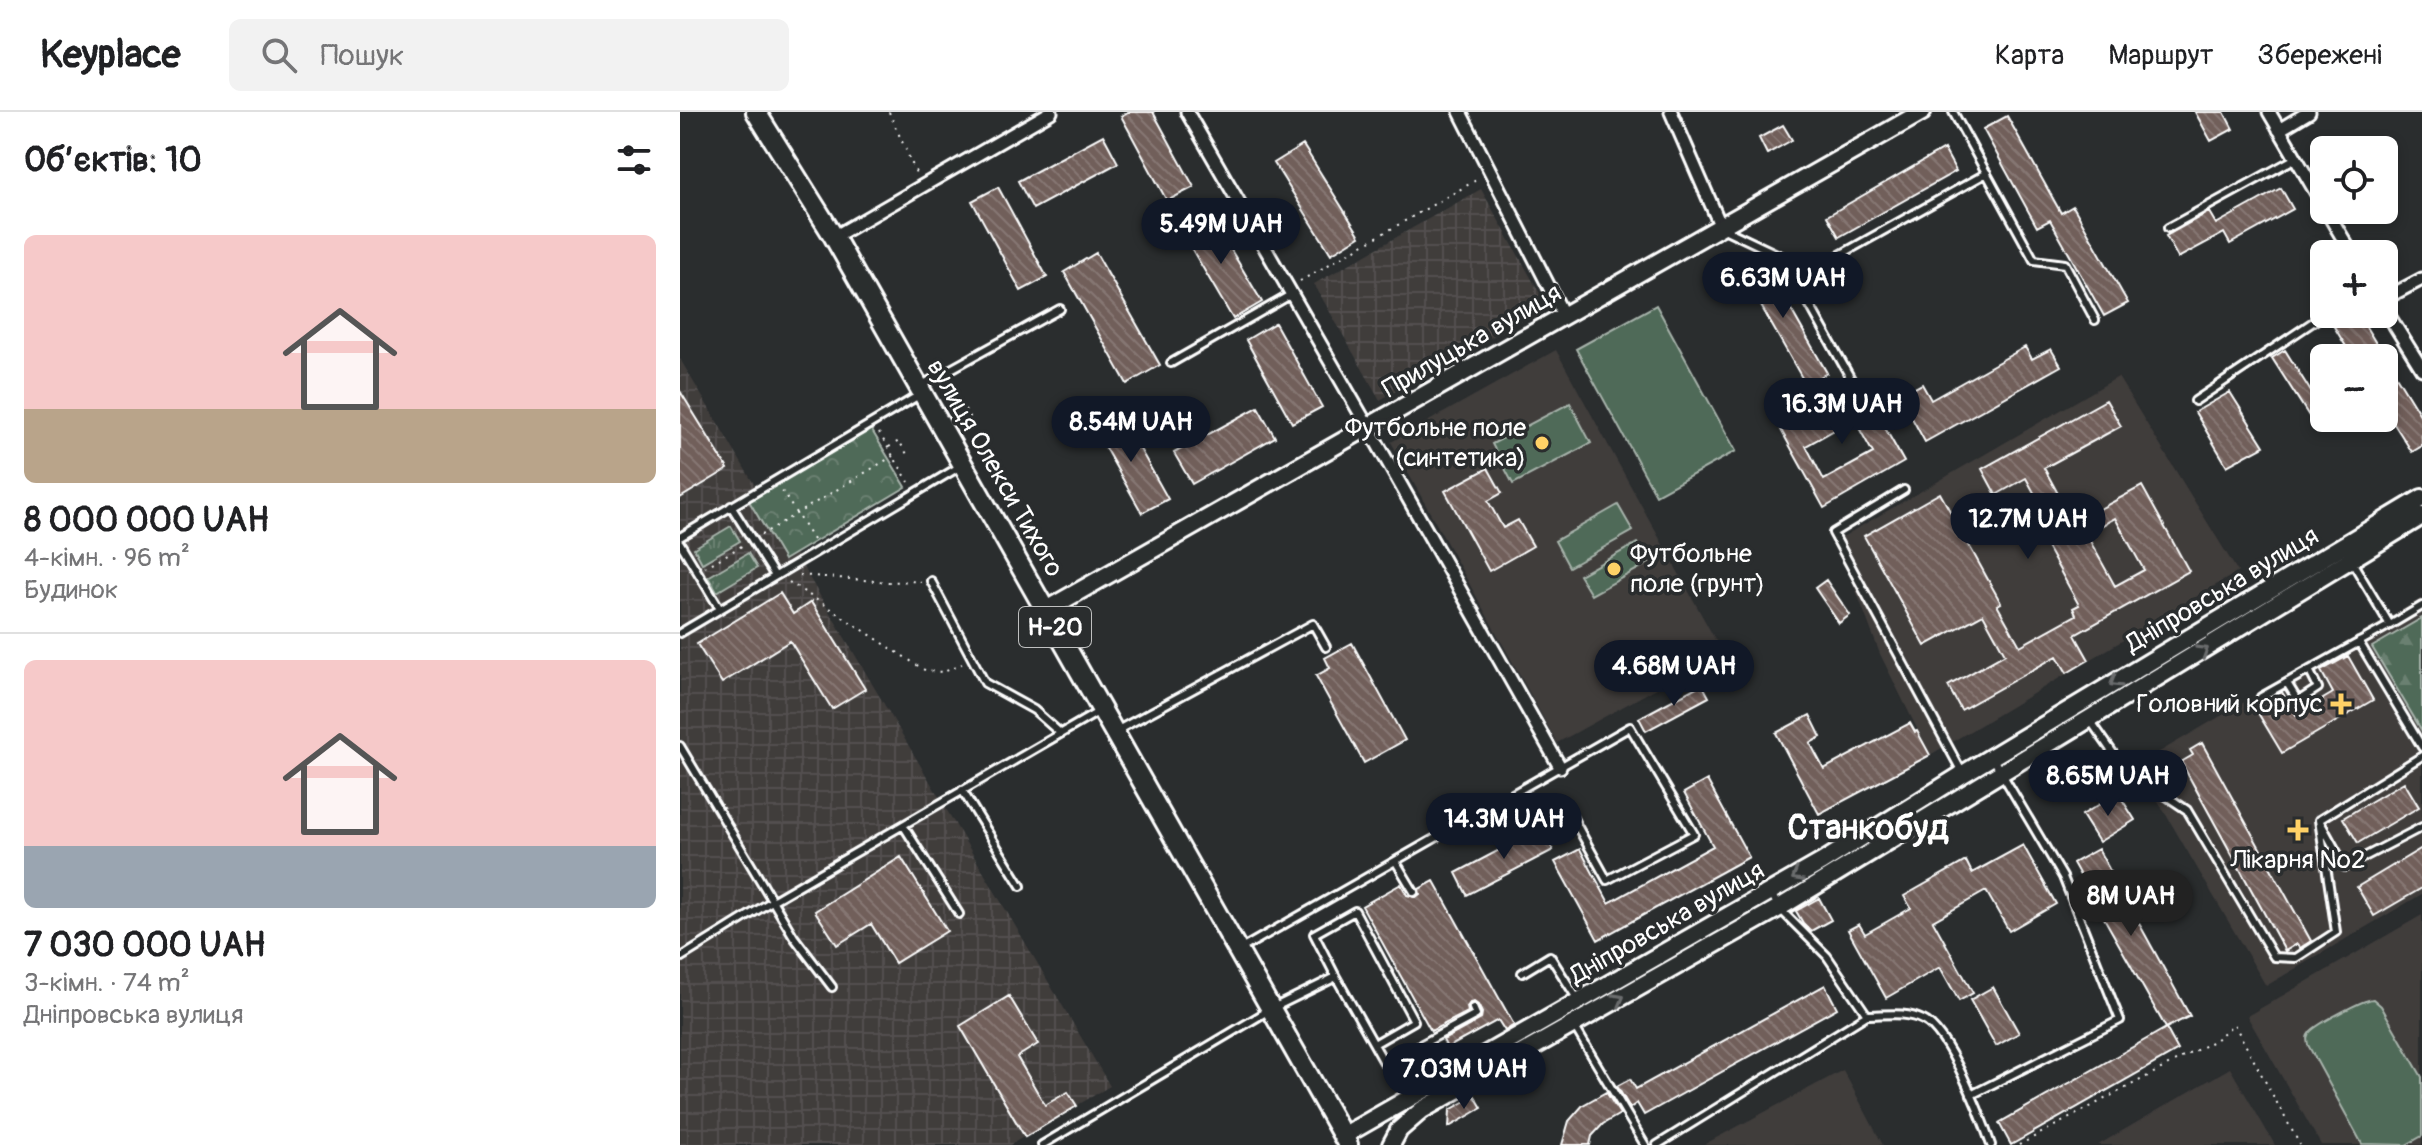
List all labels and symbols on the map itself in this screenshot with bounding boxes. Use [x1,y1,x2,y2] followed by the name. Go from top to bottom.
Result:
[1129,198,1313,266] pin: 5.49M UAH
[1691,252,1875,320] pin: 6.63M UAH
[1377,277,1567,405] street label: Прилуцька вулиця
[920,354,1070,583] street label: вулиця Олекси Тихого
[1750,378,1934,446] pin: 16.3M UAH
[1039,396,1223,464] pin: 8.54M UAH
[1345,412,1526,474] place label: Футбольне поле (синтетика)
[1533,434,1551,452] marker: Футбольне поле (синтетика)
[1936,493,2120,561] pin: 12.7M UAH
[2119,520,2324,661] street label: Дніпровська вулиця
[1630,538,1765,600] place label: Футбольне поле (грунт)
[1605,560,1623,578] marker: Футбольне поле (грунт)
[1019,607,1091,647] road number: Н-20
[1582,640,1766,708] pin: 4.68M UAH
[2195,645,2209,660] one-way arrow
[2109,672,2124,688] one-way arrow
[2136,688,2323,720] place label: Головний корпус
[2330,693,2352,715] marker: Головний корпус
[2016,750,2200,818] pin: 8.65M UAH
[1412,793,1596,861] pin: 14.3M UAH
[1787,807,1949,850] district label: Станкобуд
[2287,819,2309,841] marker: Лікарня №2
[2230,844,2365,876] place label: Лікарня №2
[1563,854,1770,992] street label: Дніпровська вулиця
[1791,866,1806,882] one-way arrow
[2066,870,2196,938] pin: 8M UAH
[1611,993,1625,1008] one-way arrow
[1372,1043,1556,1111] pin: 7.03M UAH

